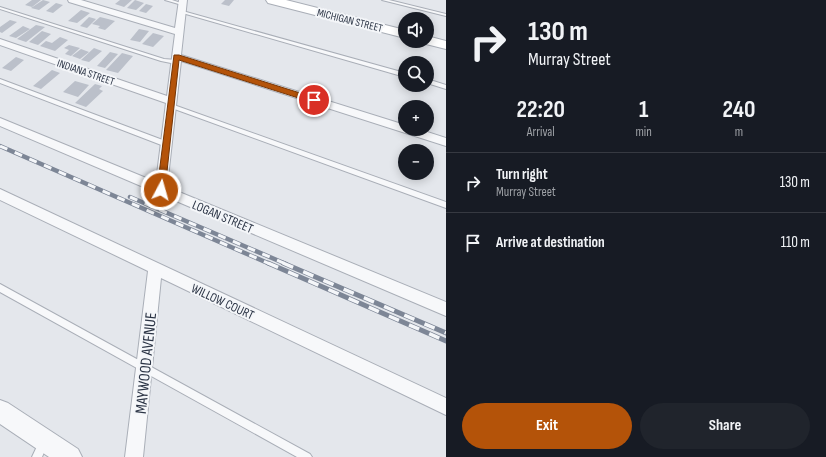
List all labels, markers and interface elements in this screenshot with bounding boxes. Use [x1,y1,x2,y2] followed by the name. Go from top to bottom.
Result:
[316,6,385,35] street label: MICHIGAN STREET
[398,12,434,180] map controls
[398,12,434,48] button: sound
[528,15,588,48] text: 130 m
[462,16,514,68] icon: right
[528,49,611,70] text: Murray Street
[398,56,434,92] button: search
[55,57,117,89] street label: INDIANA STREET
[297,83,331,117] pin
[303,89,325,111] icon: arrive
[517,95,565,124] text: 22:20
[639,95,648,124] text: 1
[722,95,755,124] text: 240
[398,100,434,136] button: +
[527,124,555,140] text: Arrival
[635,124,652,140] text: min
[735,124,743,140] text: m
[398,144,434,180] button: −
[496,165,548,184] text: Turn right
[140,169,182,211] position arrow
[462,172,484,194] icon: right
[780,173,810,192] text: 130 m
[496,184,556,200] text: Murray Street
[190,197,255,237] street label: LOGAN STREET
[462,232,484,254] icon: arrive
[496,233,605,252] text: Arrive at destination
[781,233,810,252] text: 110 m
[189,280,257,323] street label: WILLOW COURT
[132,312,161,415] street label: MAYWOOD AVENUE
[462,403,632,449] button: Exit
[640,403,810,449] button: Share

